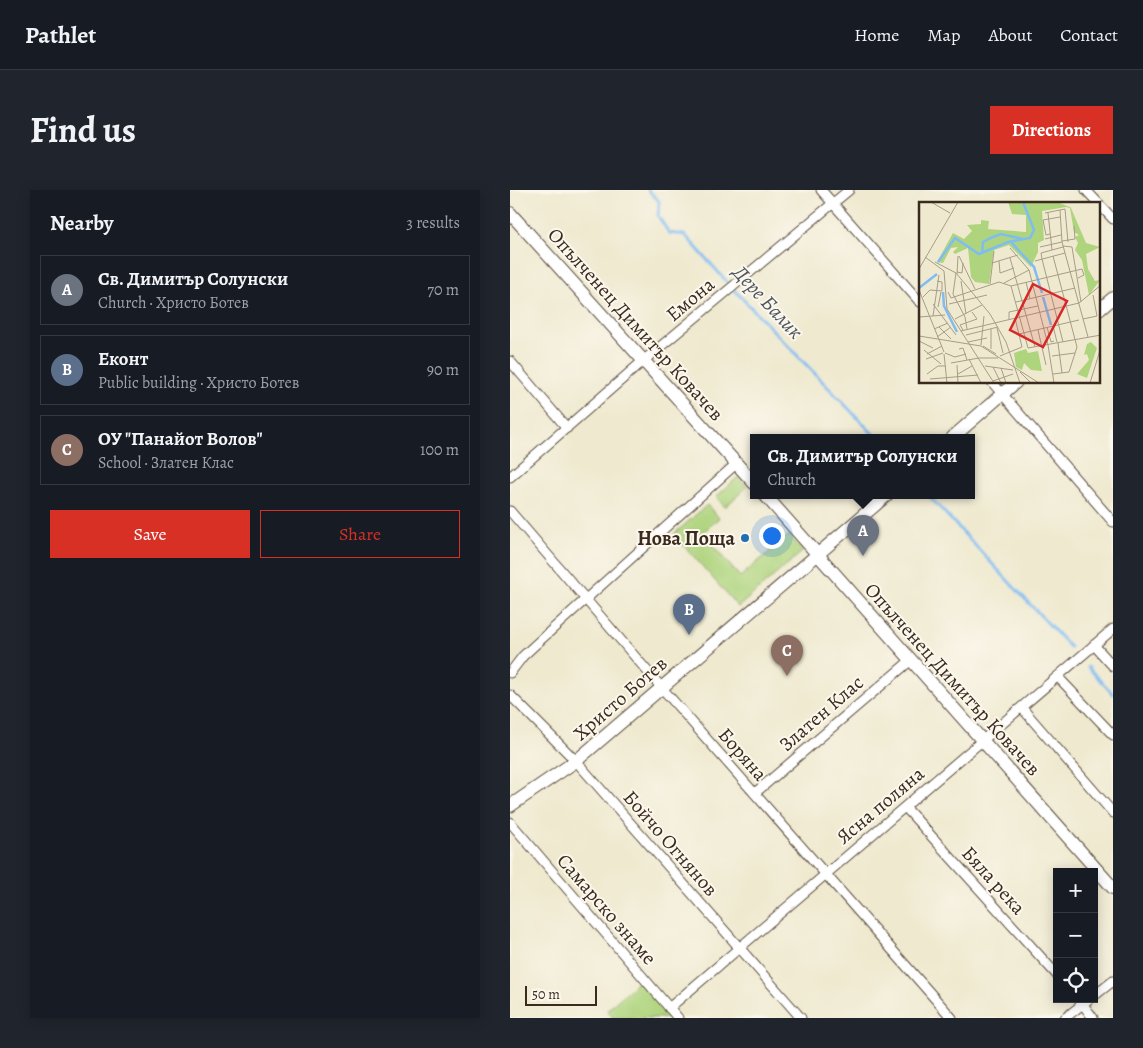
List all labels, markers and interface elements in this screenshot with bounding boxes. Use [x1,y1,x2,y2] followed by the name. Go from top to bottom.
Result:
[25,19,96,51] text: Pathlet
[854,23,899,47] text: Home
[927,23,960,47] text: Map
[988,23,1032,47] text: About
[1060,23,1118,47] text: Contact
[30,106,136,154] text: Find us
[990,106,1113,154] button: Directions
[919,202,1100,384] inset map
[50,209,113,237] text: Nearby
[406,212,460,234] text: 3 results
[541,222,730,427] street label: Опълченец Димитър Ковачев
[725,258,809,345] water label: Дере Балик
[98,266,288,292] text: Св. Димитър Солунски
[660,271,721,328] street label: Емона
[62,279,72,301] text: A
[427,279,459,301] text: 70 m
[98,292,249,314] text: Church · Христо Ботев
[98,346,148,372] text: Еконт
[62,359,72,381] text: B
[427,359,459,381] text: 90 m
[98,372,299,394] text: Public building · Христо Ботев
[98,426,263,452] text: ОУ "Панайот Волов"
[750,434,975,499] popup
[62,439,72,461] text: C
[420,439,459,461] text: 100 m
[767,443,958,469] text: Св. Димитър Солунски
[98,452,234,474] text: School · Златен Клас
[767,469,816,491] text: Church
[50,510,250,558] button: Save
[260,510,460,558] button: Share
[847,515,879,556] pin: A
[759,523,785,549] your location
[637,525,735,552] place label: Нова Поща
[739,532,751,544] marker: Нова Поща
[858,577,1047,782] street label: Опълченец Димитър Ковачев
[673,594,705,635] pin: B
[771,635,803,676] pin: C
[568,650,673,747] street label: Христо Ботев
[773,669,869,758] street label: Златен Клас
[712,722,774,787] street label: Боряна
[831,760,931,850] street label: Ясна поляна
[617,785,724,902] street label: Бойчо Огнянов
[956,840,1032,921] street label: Бяла река
[551,848,663,971] street label: Самарско знаме
[1053,868,1098,1003] map controls
[1053,868,1098,913] button: +
[1053,913,1098,958] button: −
[1053,958,1098,1003] button: locate
[525,983,598,1006] scale bar
[532,985,560,1004] text: 50 m

